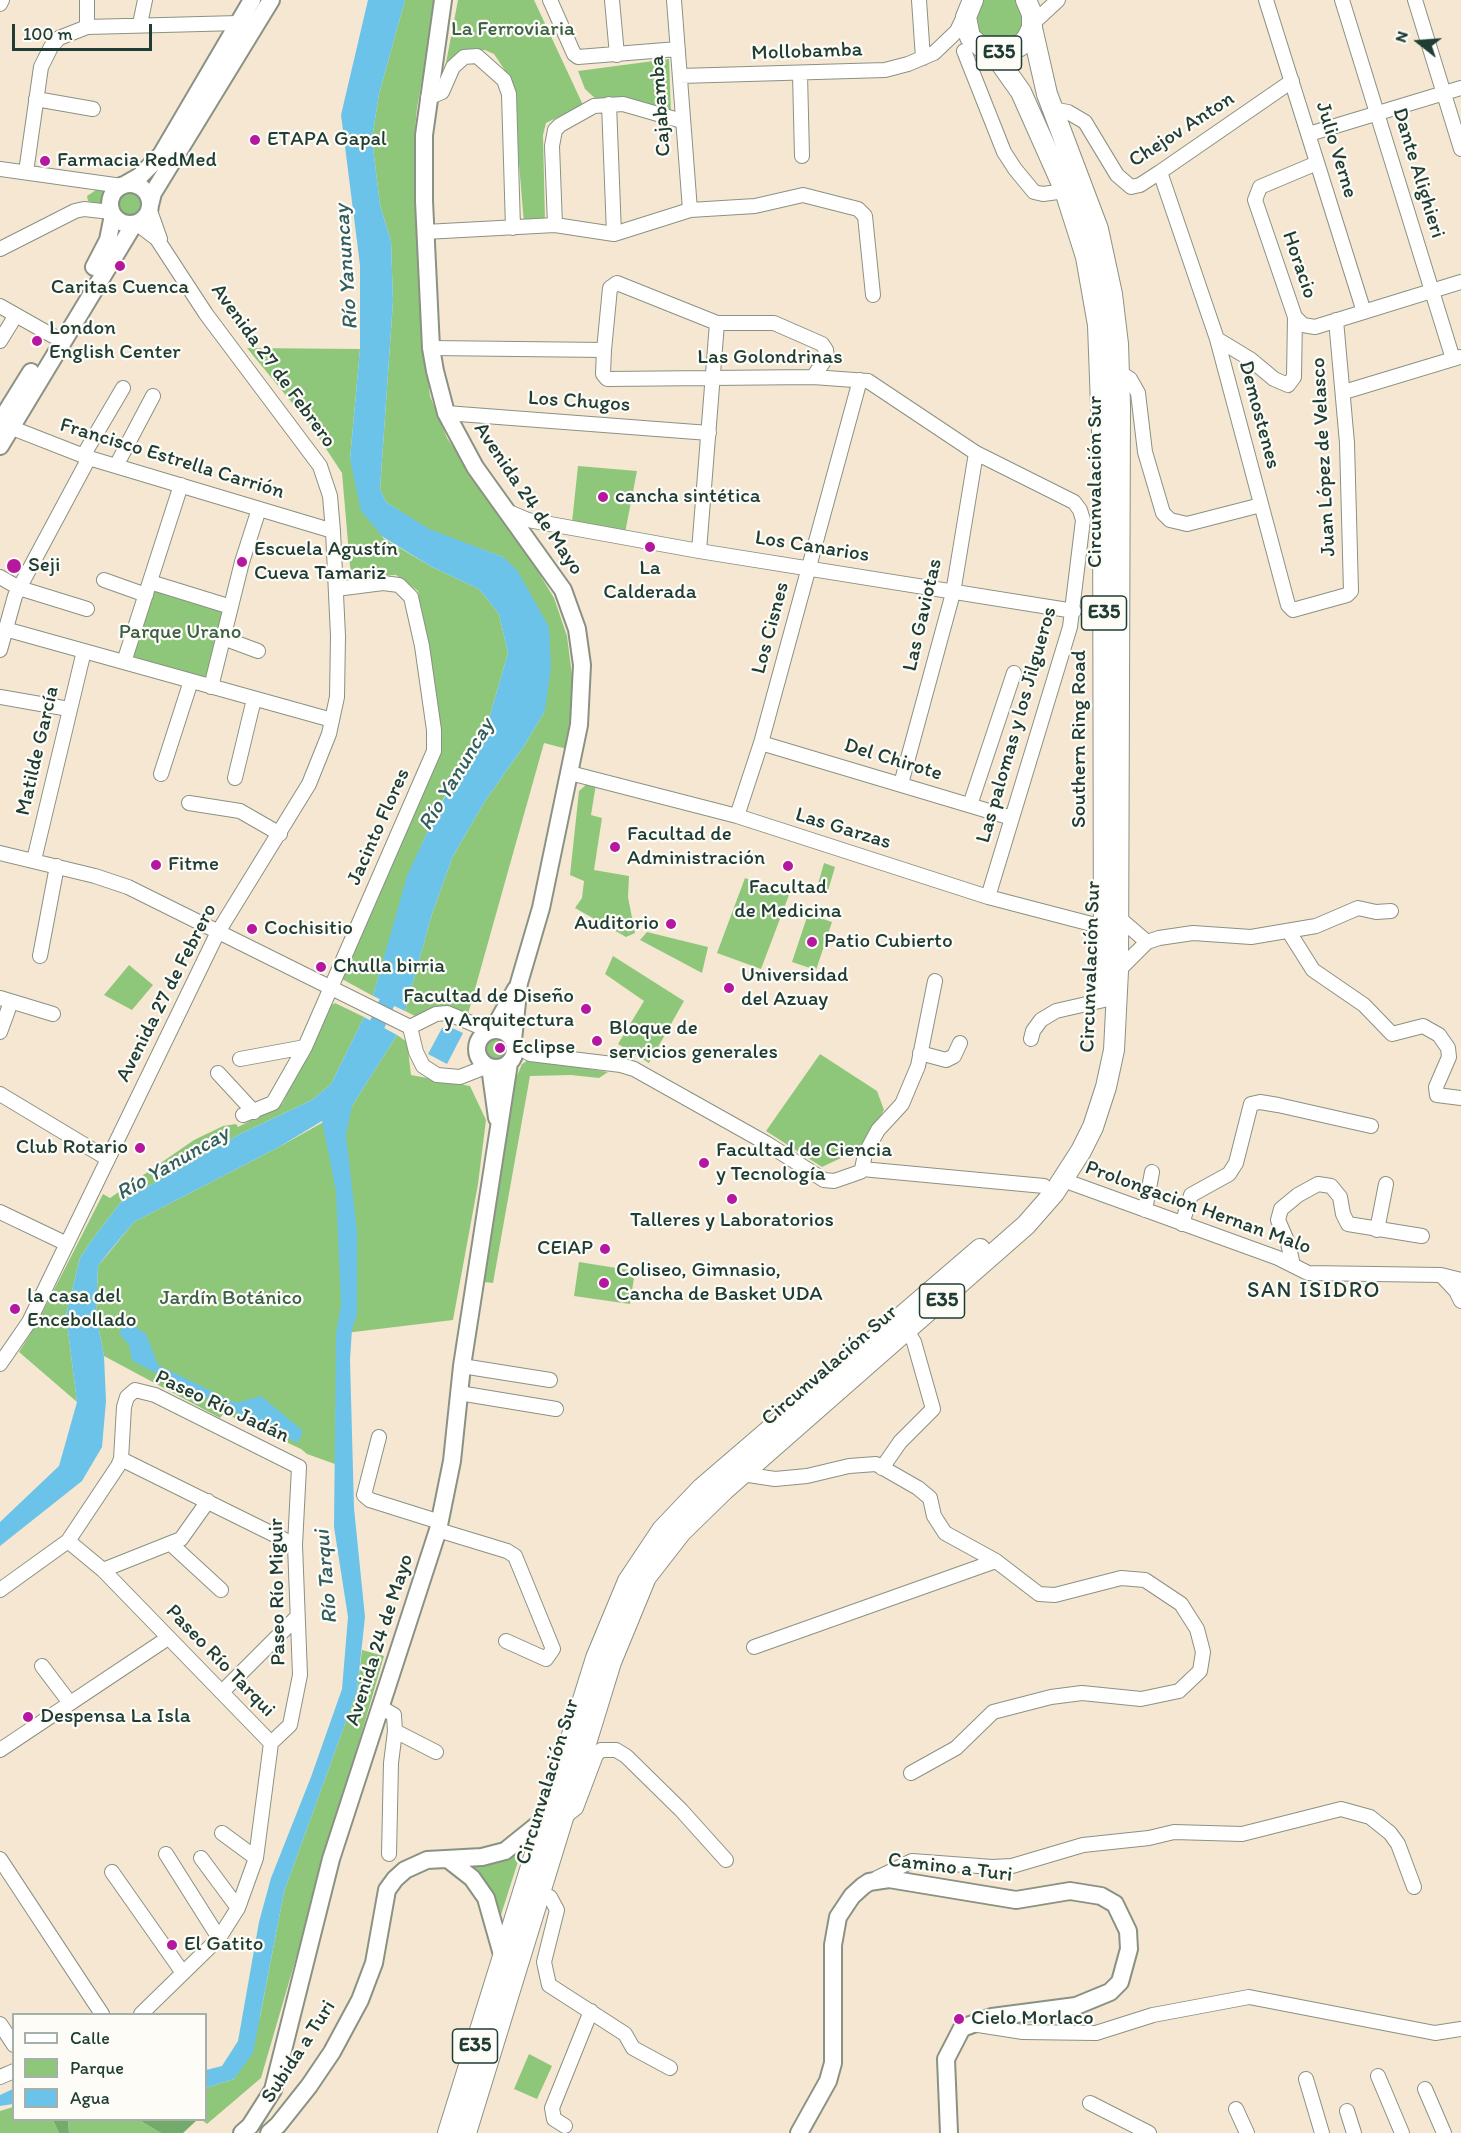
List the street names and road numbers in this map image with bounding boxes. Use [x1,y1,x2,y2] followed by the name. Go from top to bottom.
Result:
[976,36,1022,70] road number: E35
[751,37,863,67] street label: Mollobamba
[645,55,677,157] street label: Cajabamba
[1124,86,1240,174] street label: Chejov Anton
[1309,99,1363,201] street label: Julio Verne
[1386,105,1450,241] street label: Dante Alighieri
[1276,228,1322,302] street label: Horacio
[205,279,341,453] street label: Avenida 27 de Febrero
[697,345,843,371] street label: Las Golondrinas
[1306,357,1342,557] street label: Juan López de Velasco
[1232,358,1286,472] street label: Demostenes
[527,386,631,418] street label: Los Chugos
[1083,396,1109,568] street label: Circunvalación Sur
[57,413,287,505] street label: Francisco Estrella Carrión
[468,418,588,580] street label: Avenida 24 de Mayo
[753,526,871,568] street label: Los Canarios
[898,556,948,674] street label: Las Gaviotas
[747,579,795,677] street label: Los Cisnes
[1082,596,1126,630] road number: E35
[971,604,1063,846] street label: Las palomas y los Jilgueros
[1067,650,1093,828] street label: Southern Ring Road
[11,684,65,818] street label: Matilde García
[841,733,945,787] street label: Del Chirote
[342,765,416,889] street label: Jacinto Flores
[792,803,894,855] street label: Las Garzas
[1075,881,1107,1053] street label: Circunvalación Sur
[111,900,223,1086] street label: Avenida 27 de Febrero
[1082,1155,1314,1261] street label: Prolongacion Hernan Malo
[920,1284,964,1318] road number: E35
[757,1300,903,1432] street label: Circunvalación Sur
[151,1365,293,1449] street label: Paseo Río Jadán
[264,1518,292,1666] street label: Paseo Río Miguir
[340,1551,420,1729] street label: Avenida 24 de Mayo
[160,1599,280,1723] street label: Paseo Río Tarqui
[511,1696,585,1868] street label: Circunvalación Sur
[886,1848,1014,1888] street label: Camino a Turi
[256,1996,342,2108] street label: Subida a Turi
[452,2029,498,2063] road number: E35

